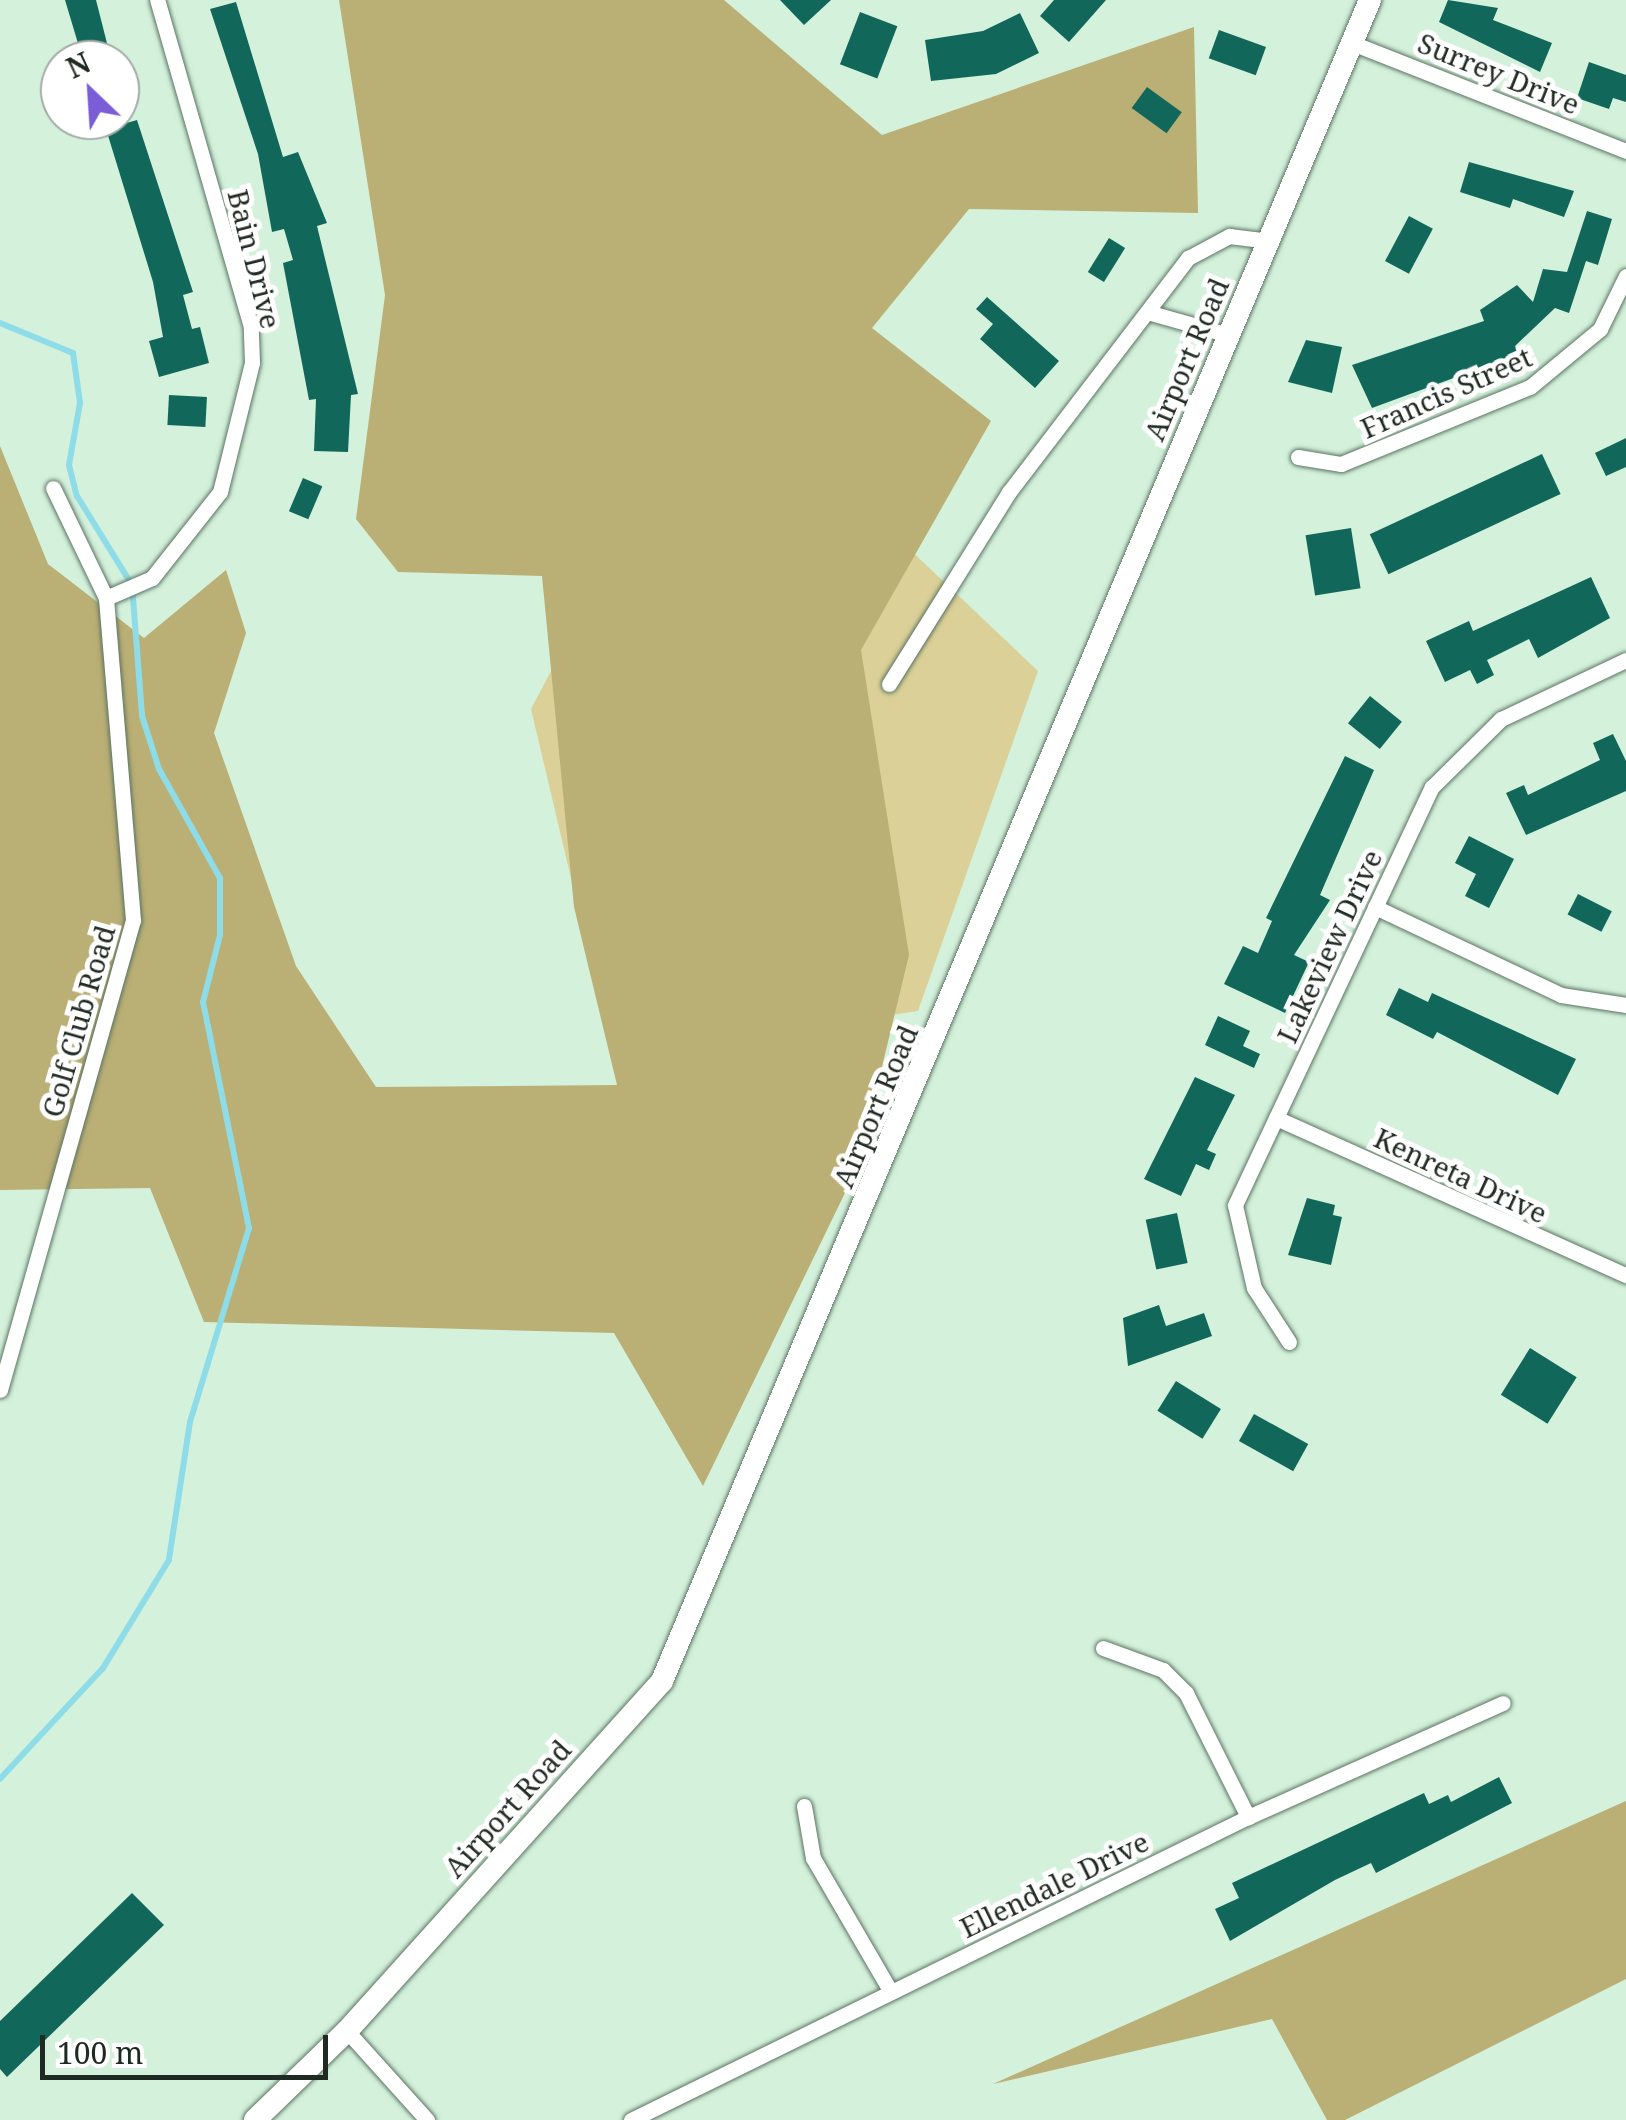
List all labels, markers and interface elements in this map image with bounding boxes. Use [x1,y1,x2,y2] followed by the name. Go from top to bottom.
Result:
[1413,25,1585,121] street label: Surrey Drive
[40,40,140,140] north arrow
[60,43,96,87] text: N
[222,186,288,332] street label: Bain Drive
[1137,273,1235,445] street label: Airport Road
[1355,339,1537,445] street label: Francis Street
[1270,844,1388,1048] street label: Lakeview Drive
[35,921,121,1121] street label: Golf Club Road
[826,1020,924,1192] street label: Airport Road
[1369,1120,1553,1230] street label: Kenreta Drive
[437,1732,577,1884] street label: Airport Road
[954,1824,1154,1944] street label: Ellendale Drive
[45,2015,332,2077] scale bar
[57,2032,143,2073] text: 100 m

